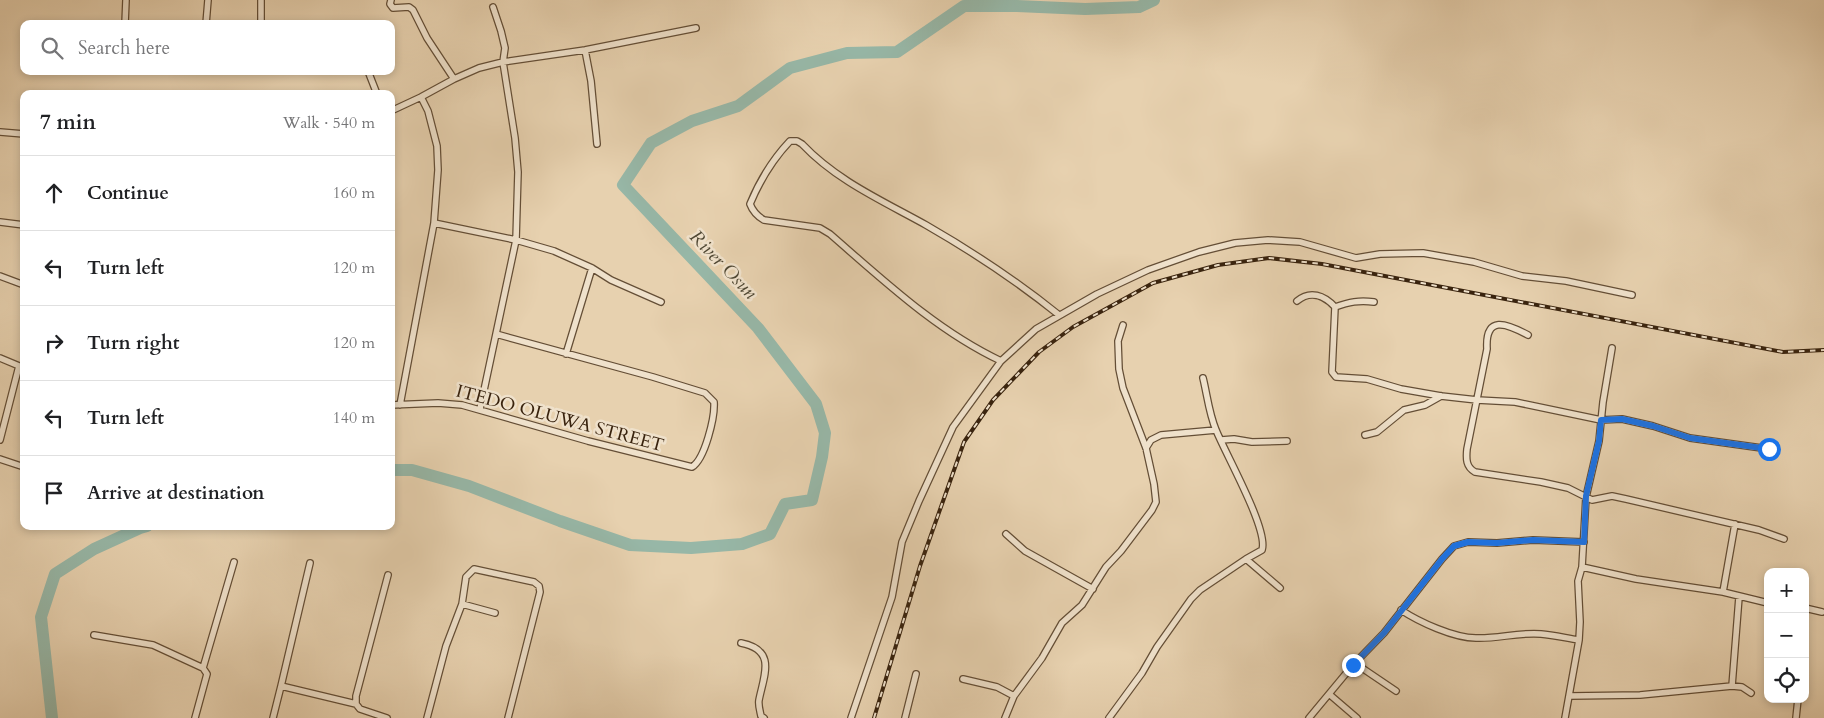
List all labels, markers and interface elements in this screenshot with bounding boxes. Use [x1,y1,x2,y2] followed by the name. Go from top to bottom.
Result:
[20,20,395,75] search box
[38,34,66,62] icon: search
[78,35,170,61] text: Search here
[40,108,96,137] text: 7 min
[283,112,375,134] text: Walk · 540 m
[40,179,68,207] icon: ahead
[87,180,169,206] text: Continue
[333,182,375,204] text: 160 m
[684,224,763,306] water label: River Osun
[40,254,68,282] icon: left
[87,255,164,281] text: Turn left
[333,257,375,279] text: 120 m
[40,329,68,357] icon: right
[87,330,179,356] text: Turn right
[333,332,375,354] text: 120 m
[453,379,667,458] street label: ITEDO OLUWA STREET
[40,404,68,432] icon: left
[87,405,164,431] text: Turn left
[333,407,375,429] text: 140 m
[1758,438,1781,461] route start
[40,479,68,507] icon: arrive
[87,480,264,506] text: Arrive at destination
[1764,568,1809,703] map controls
[1764,568,1809,613] button: +
[1764,613,1809,658] button: −
[1342,654,1365,677] route end
[1764,658,1809,703] button: locate

